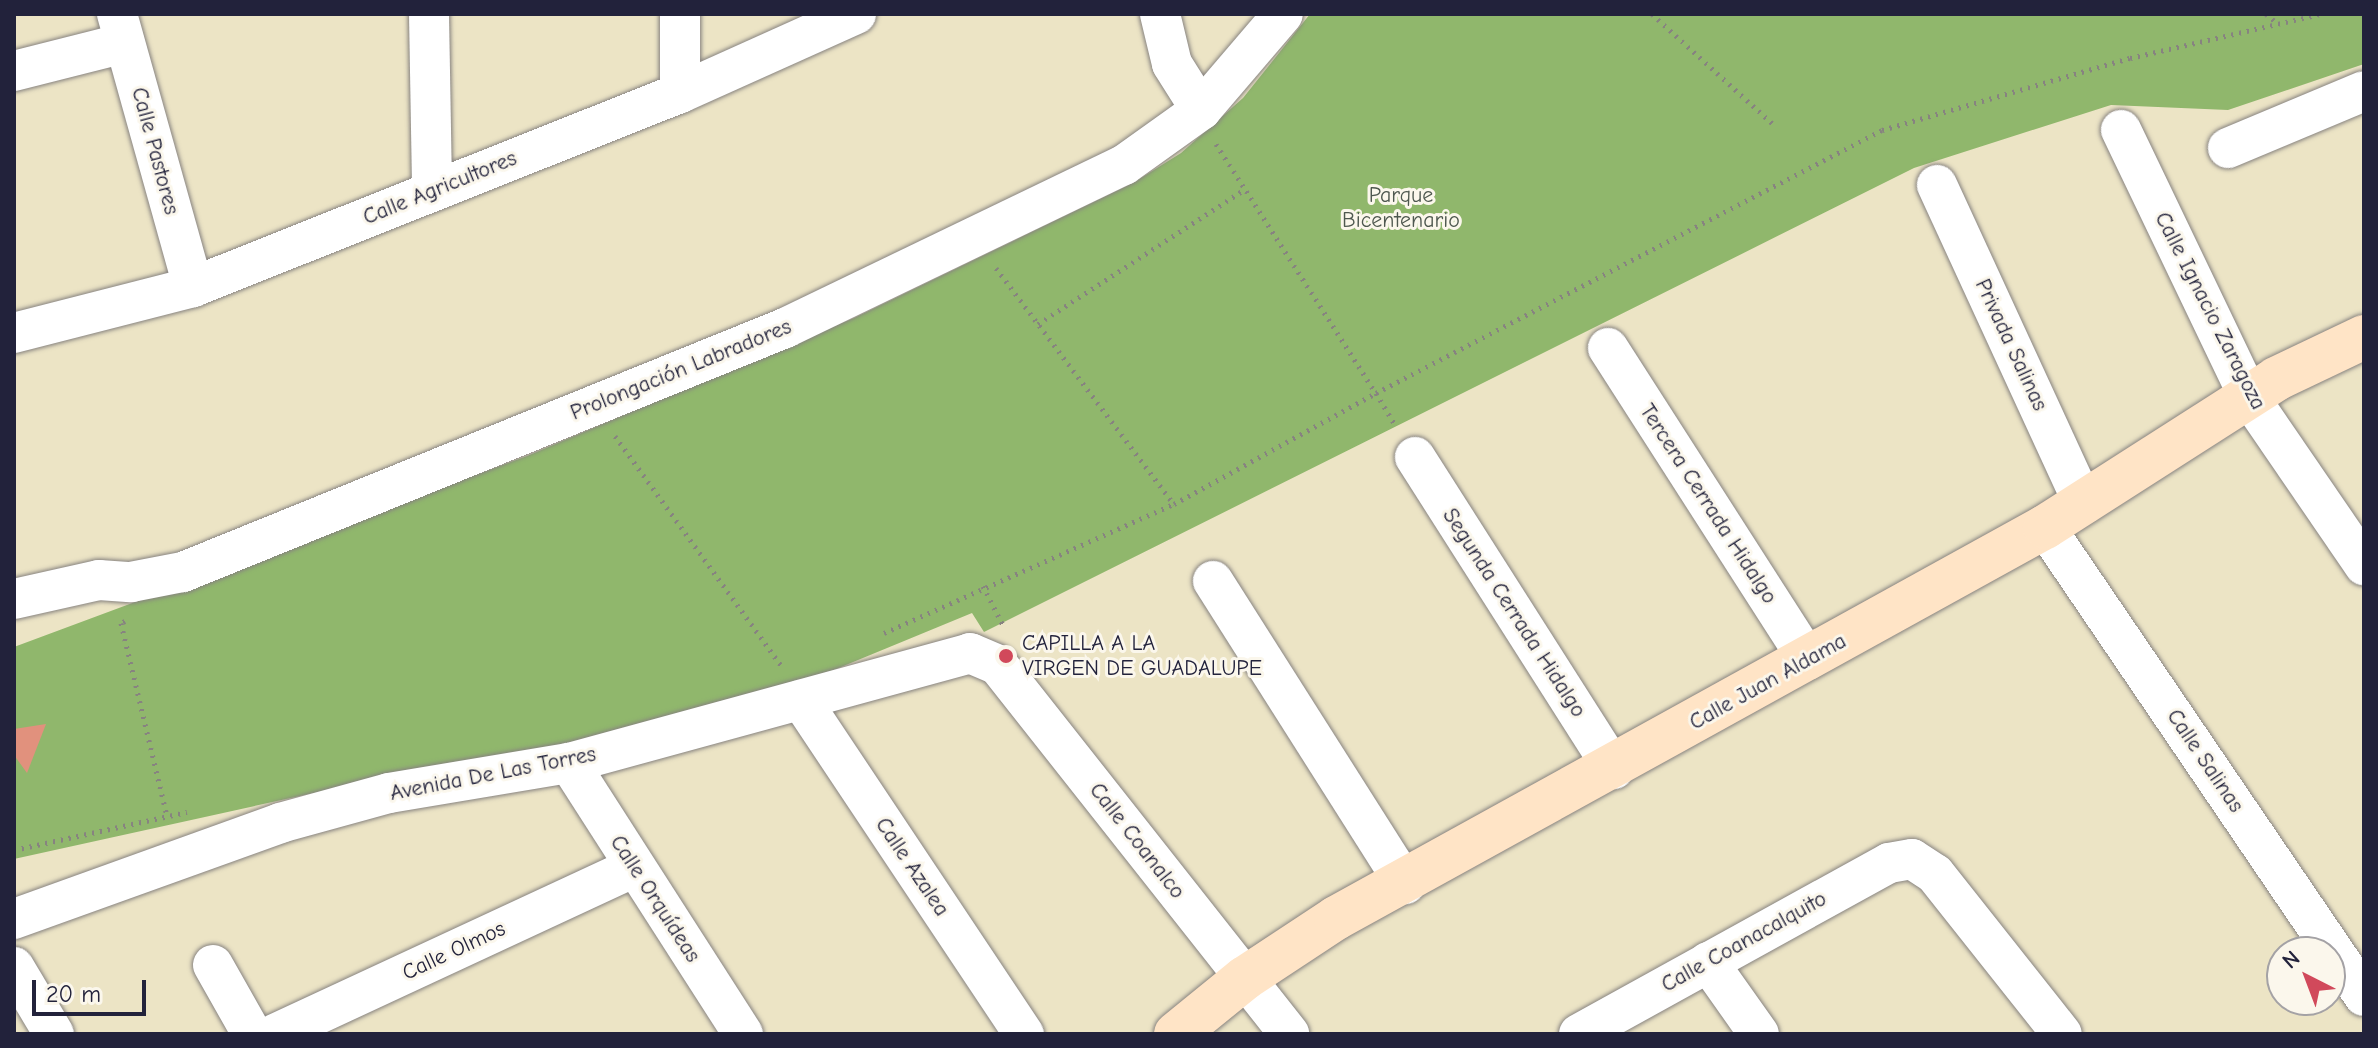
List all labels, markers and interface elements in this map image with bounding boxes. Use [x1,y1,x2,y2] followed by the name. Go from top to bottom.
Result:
[125,85,185,217] street label: Calle Pastores
[359,145,521,231] street label: Calle Agricultores
[1342,182,1460,234] park label: Parque Bicentenario
[2149,208,2271,414] street label: Calle Ignacio Zaragoza
[1969,275,2053,415] street label: Privada Salinas
[567,314,795,426] street label: Prolongación Labradores
[1634,399,1782,609] street label: Tercera Cerrada Hidalgo
[1437,504,1591,722] street label: Segunda Cerrada Hidalgo
[1685,628,1851,736] street label: Calle Juan Aldama
[1022,630,1262,682] place label: CAPILLA A LA VIRGEN DE GUADALUPE
[997,647,1015,665] marker: CAPILLA A LA VIRGEN DE GUADALUPE
[2161,704,2249,818] street label: Calle Salinas
[388,741,598,807] street label: Avenida De Las Torres
[1084,778,1190,904] street label: Calle Coanalco
[869,813,955,921] street label: Calle Azalea
[604,831,706,967] street label: Calle Orquídeas
[1657,886,1831,998] street label: Calle Coanacalquito
[398,916,510,986] street label: Calle Olmos
[2266,936,2346,1016] north arrow
[2277,945,2305,974] text: N
[36,964,150,1014] scale bar
[46,980,101,1008] text: 20 m

